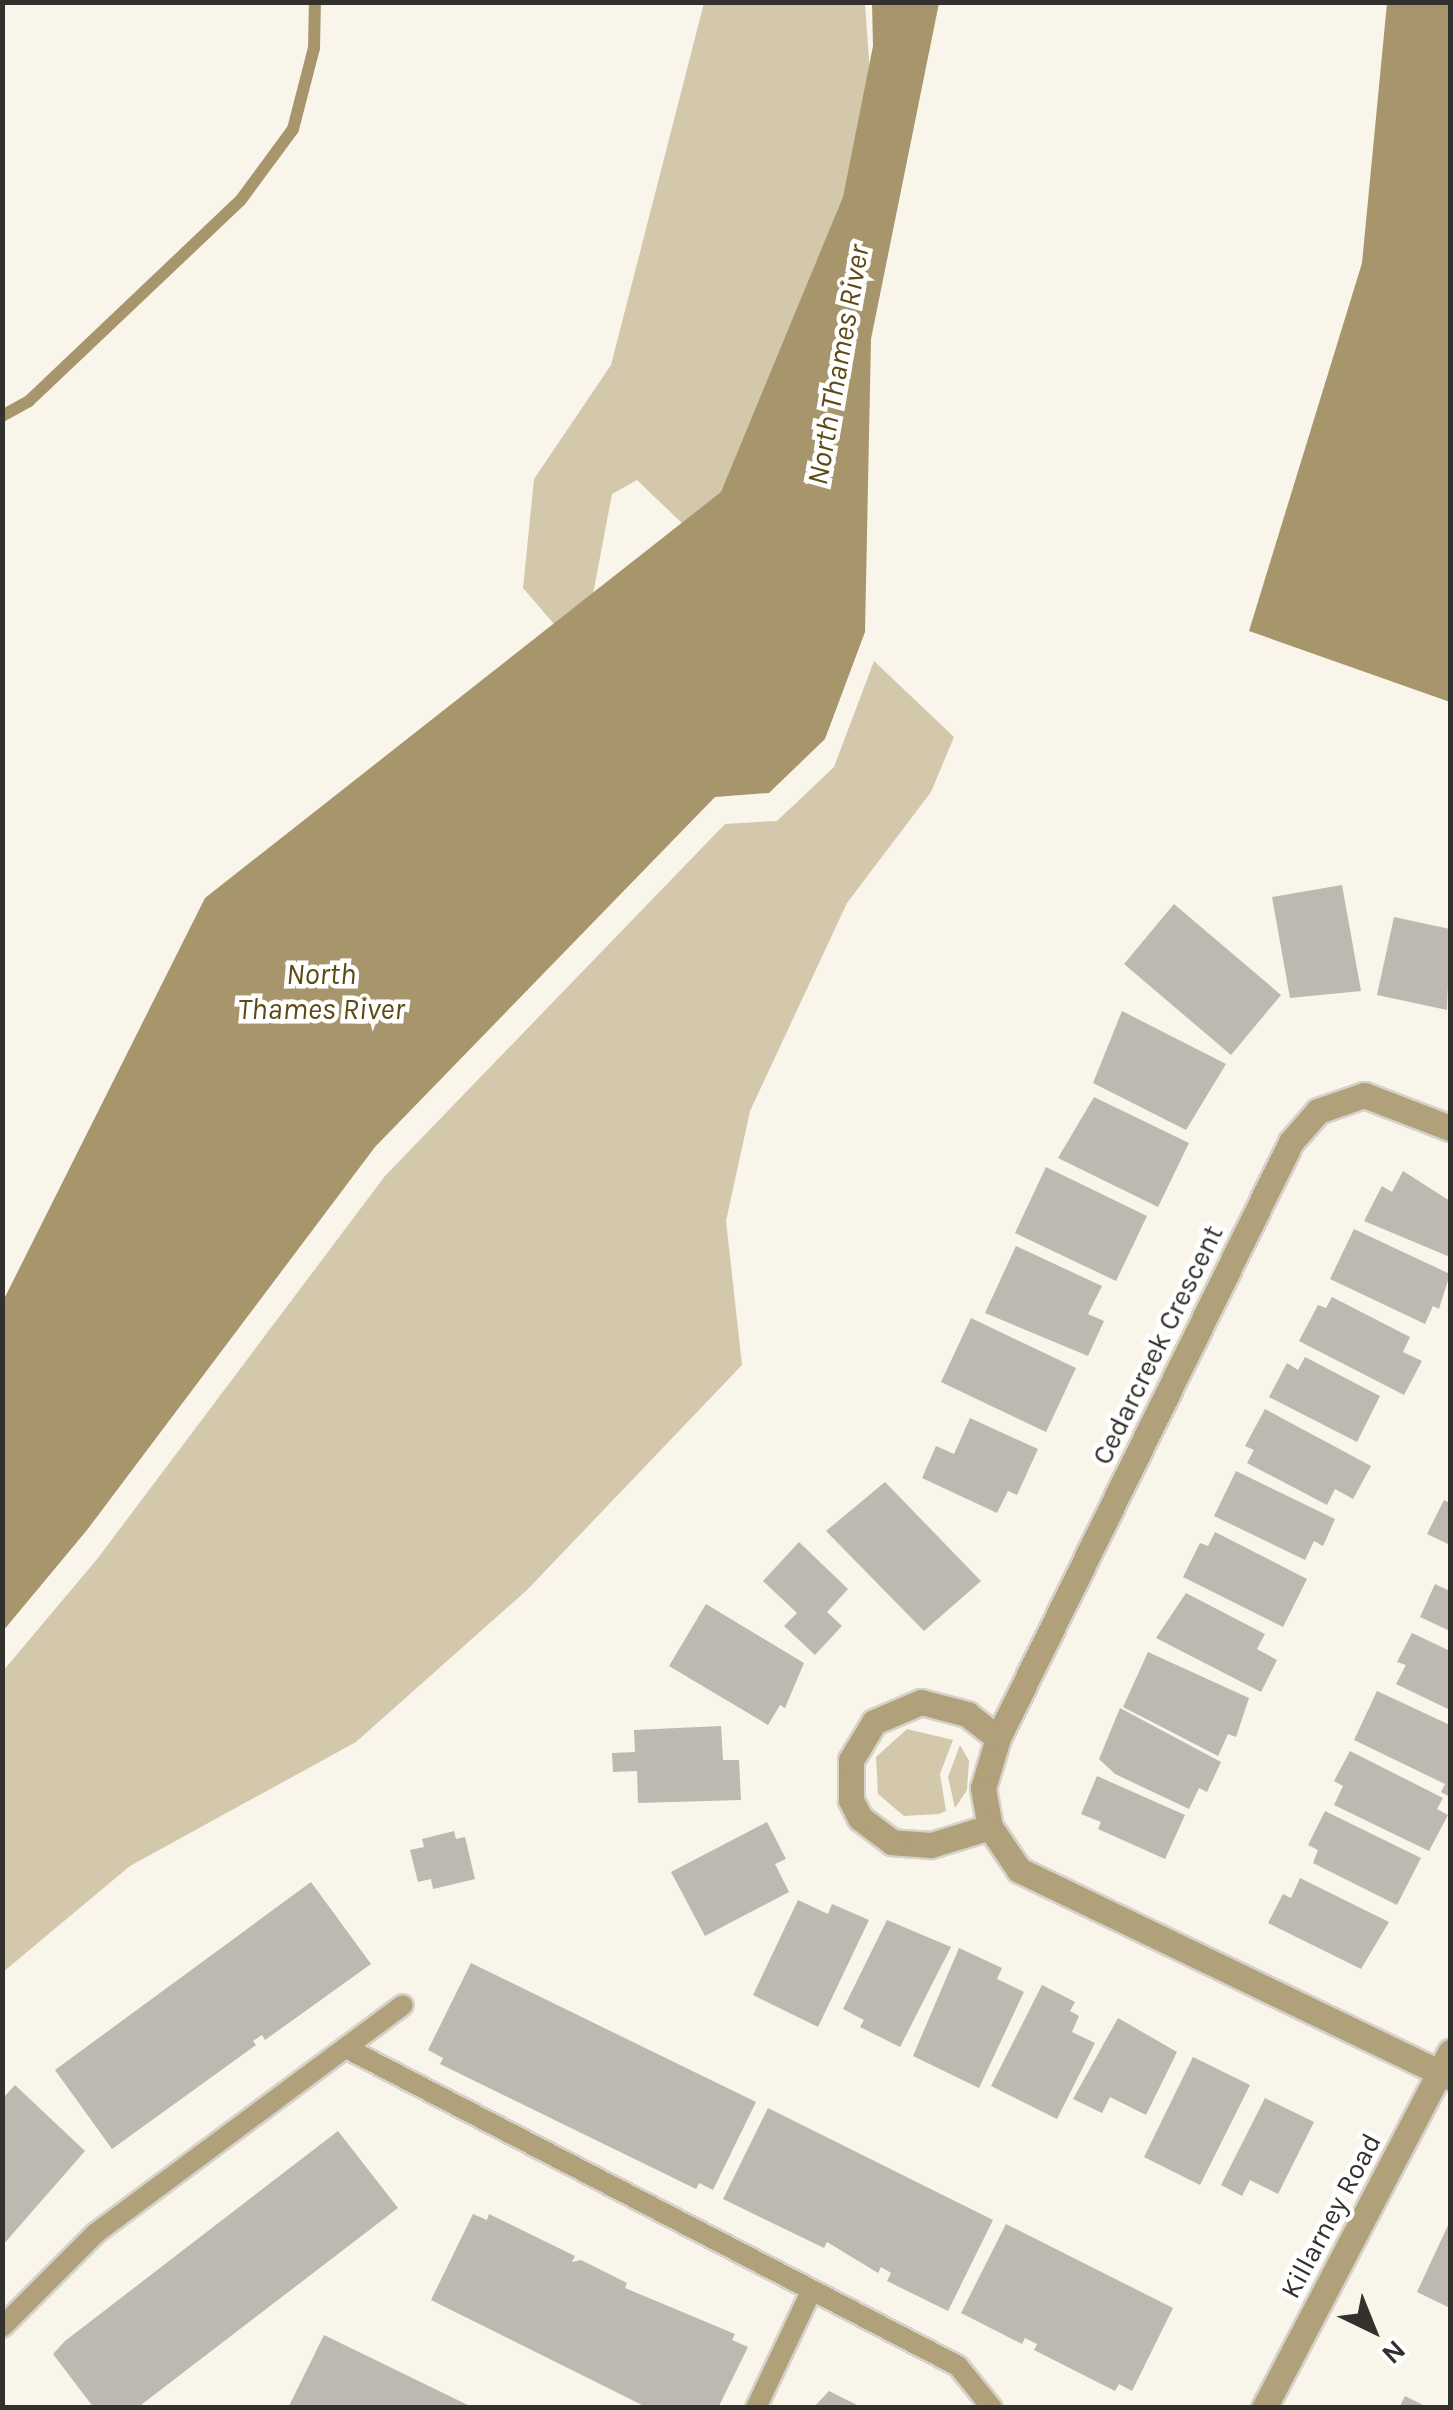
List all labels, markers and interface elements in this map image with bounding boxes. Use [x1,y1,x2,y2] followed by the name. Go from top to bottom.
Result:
[799,242,877,488] water label: North Thames River
[237,956,405,1026] water label: North Thames River
[1085,1220,1231,1470] street label: Cedarcreek Crescent
[1273,2128,1389,2304] street label: Killarney Road
[1323,2280,1423,2380] north arrow
[1375,2333,1412,2371] text: N

